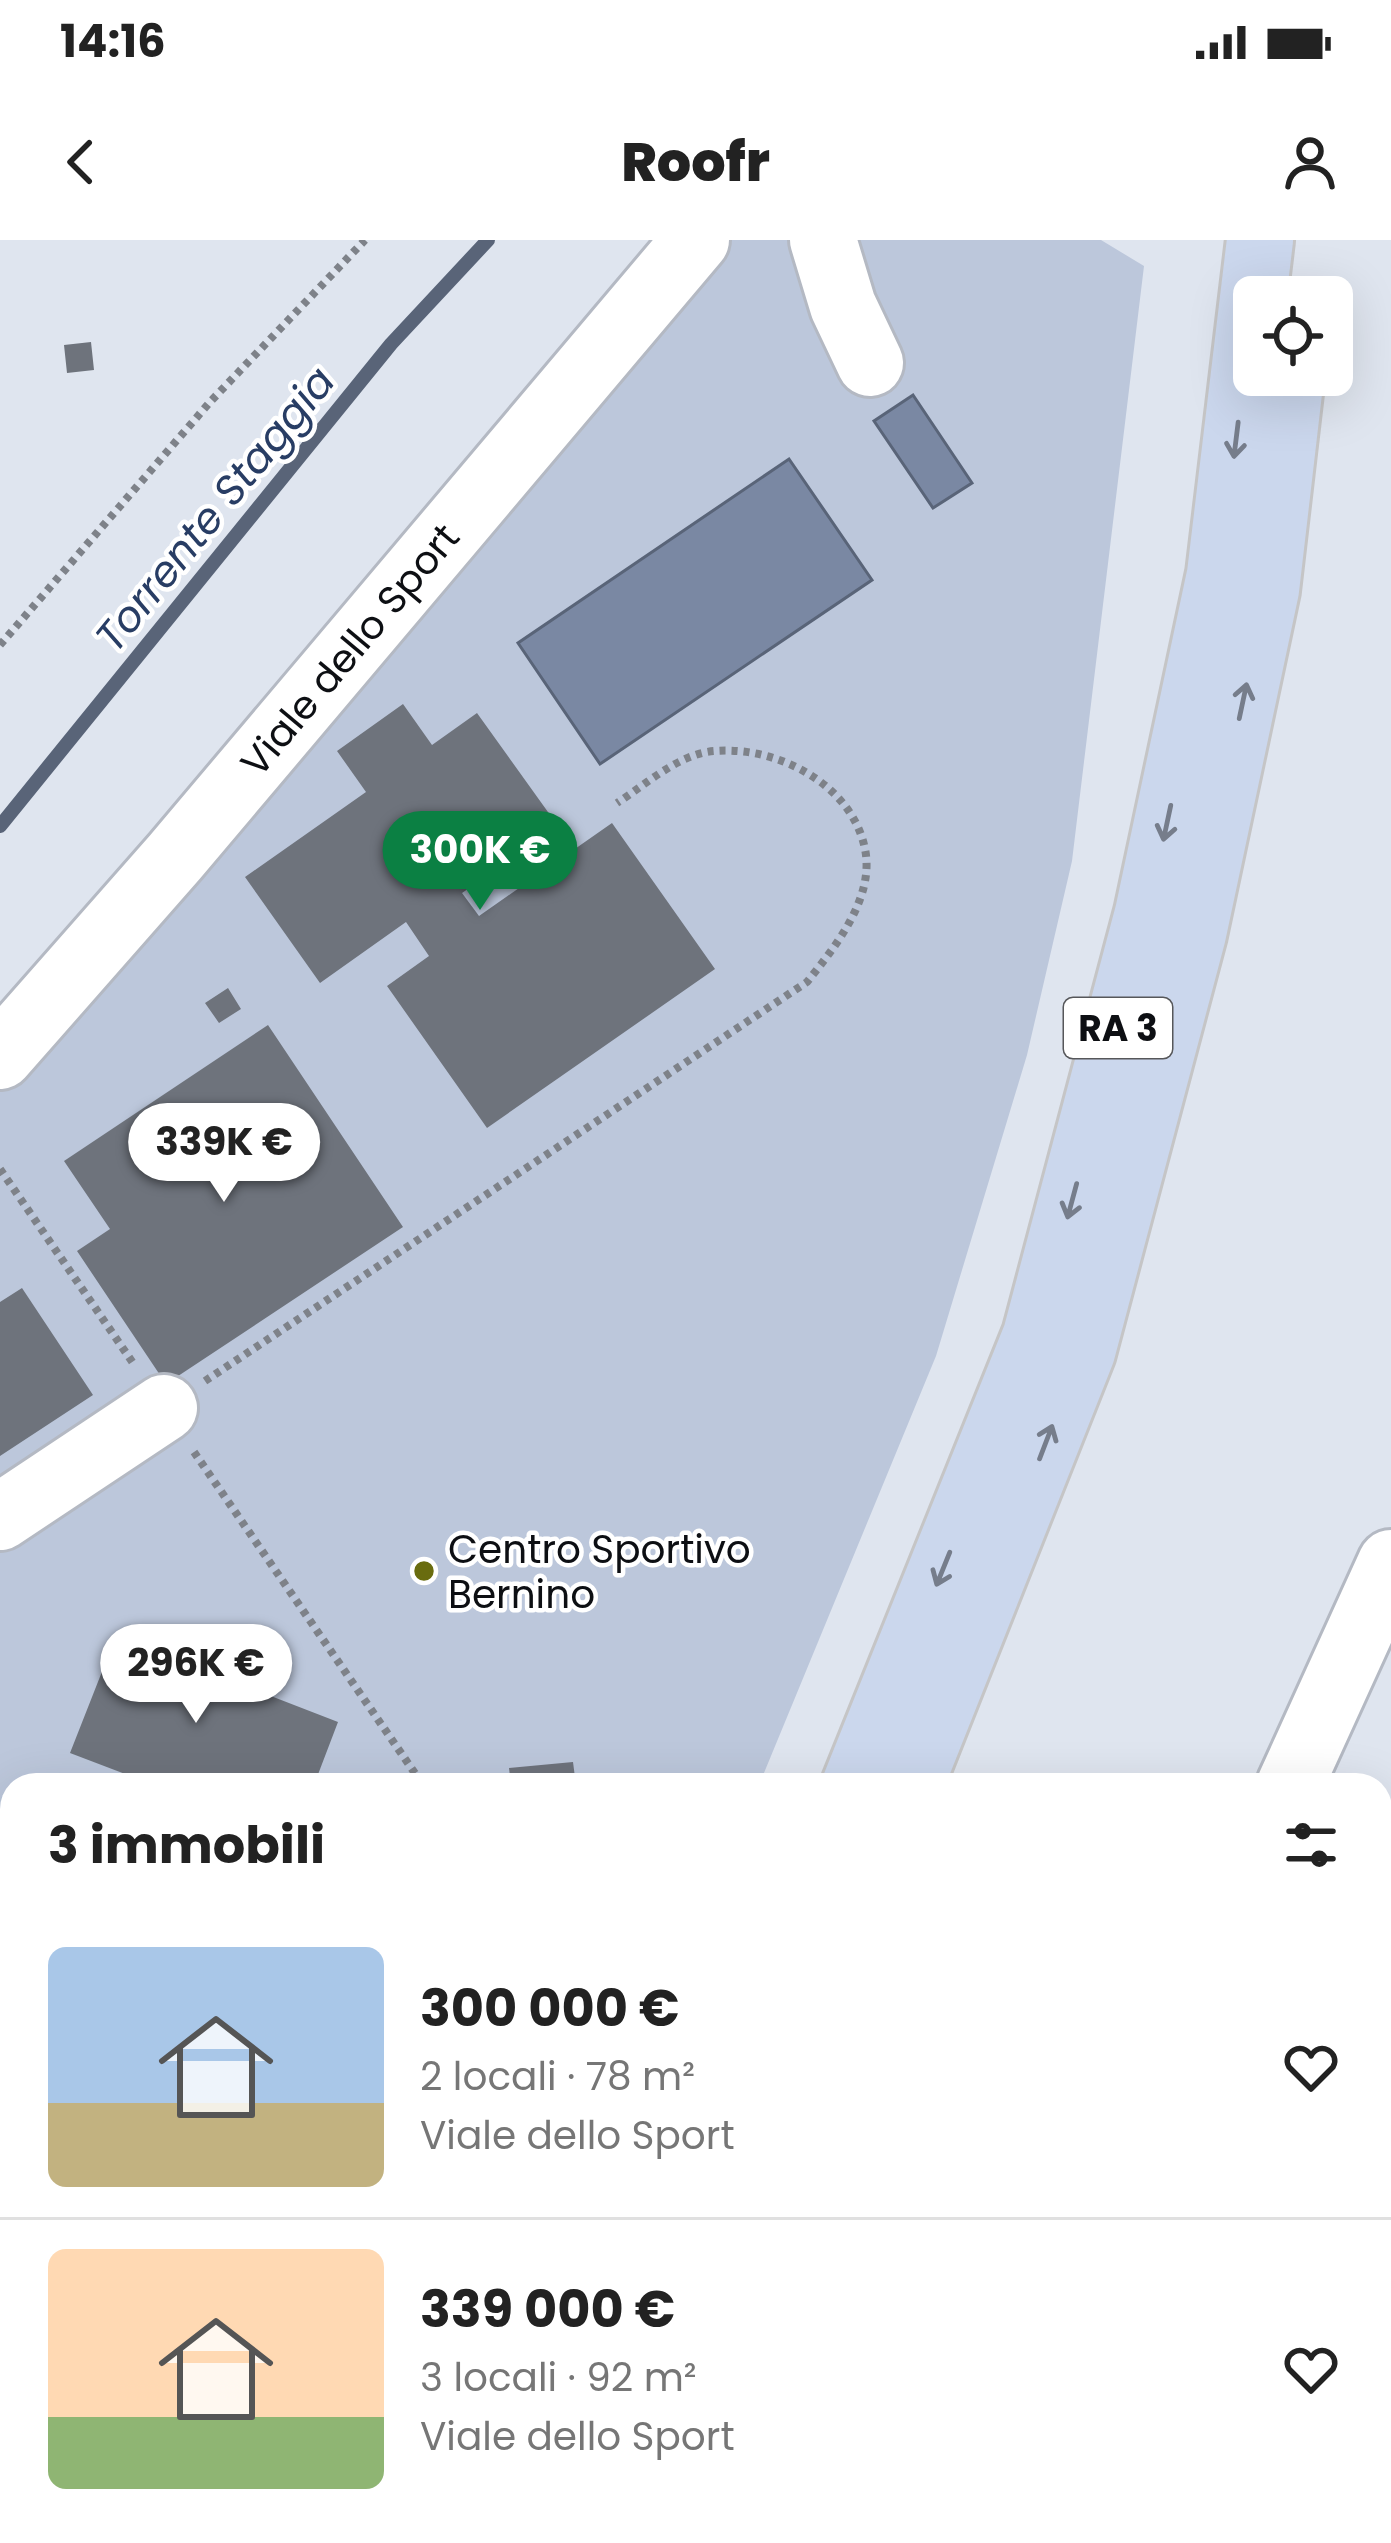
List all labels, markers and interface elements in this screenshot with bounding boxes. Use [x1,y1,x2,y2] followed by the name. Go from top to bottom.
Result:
[60,10,166,73] text: 14:16
[621,124,770,200] text: Roofr
[48,129,114,195] icon: back
[1277,129,1343,195] icon: person
[1233,276,1353,396] map controls
[1233,276,1353,396] button: locate
[82,354,348,664] water label: Torrente Staggia
[1225,419,1247,458] one-way arrow
[228,512,472,788] street label: Viale dello Sport
[1232,682,1255,720] one-way arrow
[1155,804,1178,842] one-way arrow
[382,811,578,913] pin: 300K €
[410,822,550,877] text: 300K €
[1064,998,1172,1058] road number: RA 3
[126,1103,322,1205] pin: 339K €
[155,1114,293,1169] text: 339K €
[1059,1181,1081,1219] one-way arrow
[1037,1425,1058,1462] one-way arrow
[448,1522,751,1622] place label: Centro Sportivo Bernino
[931,1549,953,1586] one-way arrow
[411,1558,437,1584] marker: Centro Sportivo Bernino
[98,1624,294,1726] pin: 296K €
[127,1635,265,1690] text: 296K €
[48,1809,325,1881] text: 3 immobili
[1278,1812,1344,1878] icon: filters
[420,1972,679,2044] text: 300 000 €
[144,1995,288,2139] icon: home
[1278,2034,1344,2100] icon: heart
[420,2049,695,2104] text: 2 locali · 78 m²
[420,2108,735,2163] text: Viale dello Sport
[420,2273,675,2345] text: 339 000 €
[144,2297,288,2441] icon: home
[1278,2336,1344,2402] icon: heart
[420,2350,697,2405] text: 3 locali · 92 m²
[420,2409,735,2464] text: Viale dello Sport

